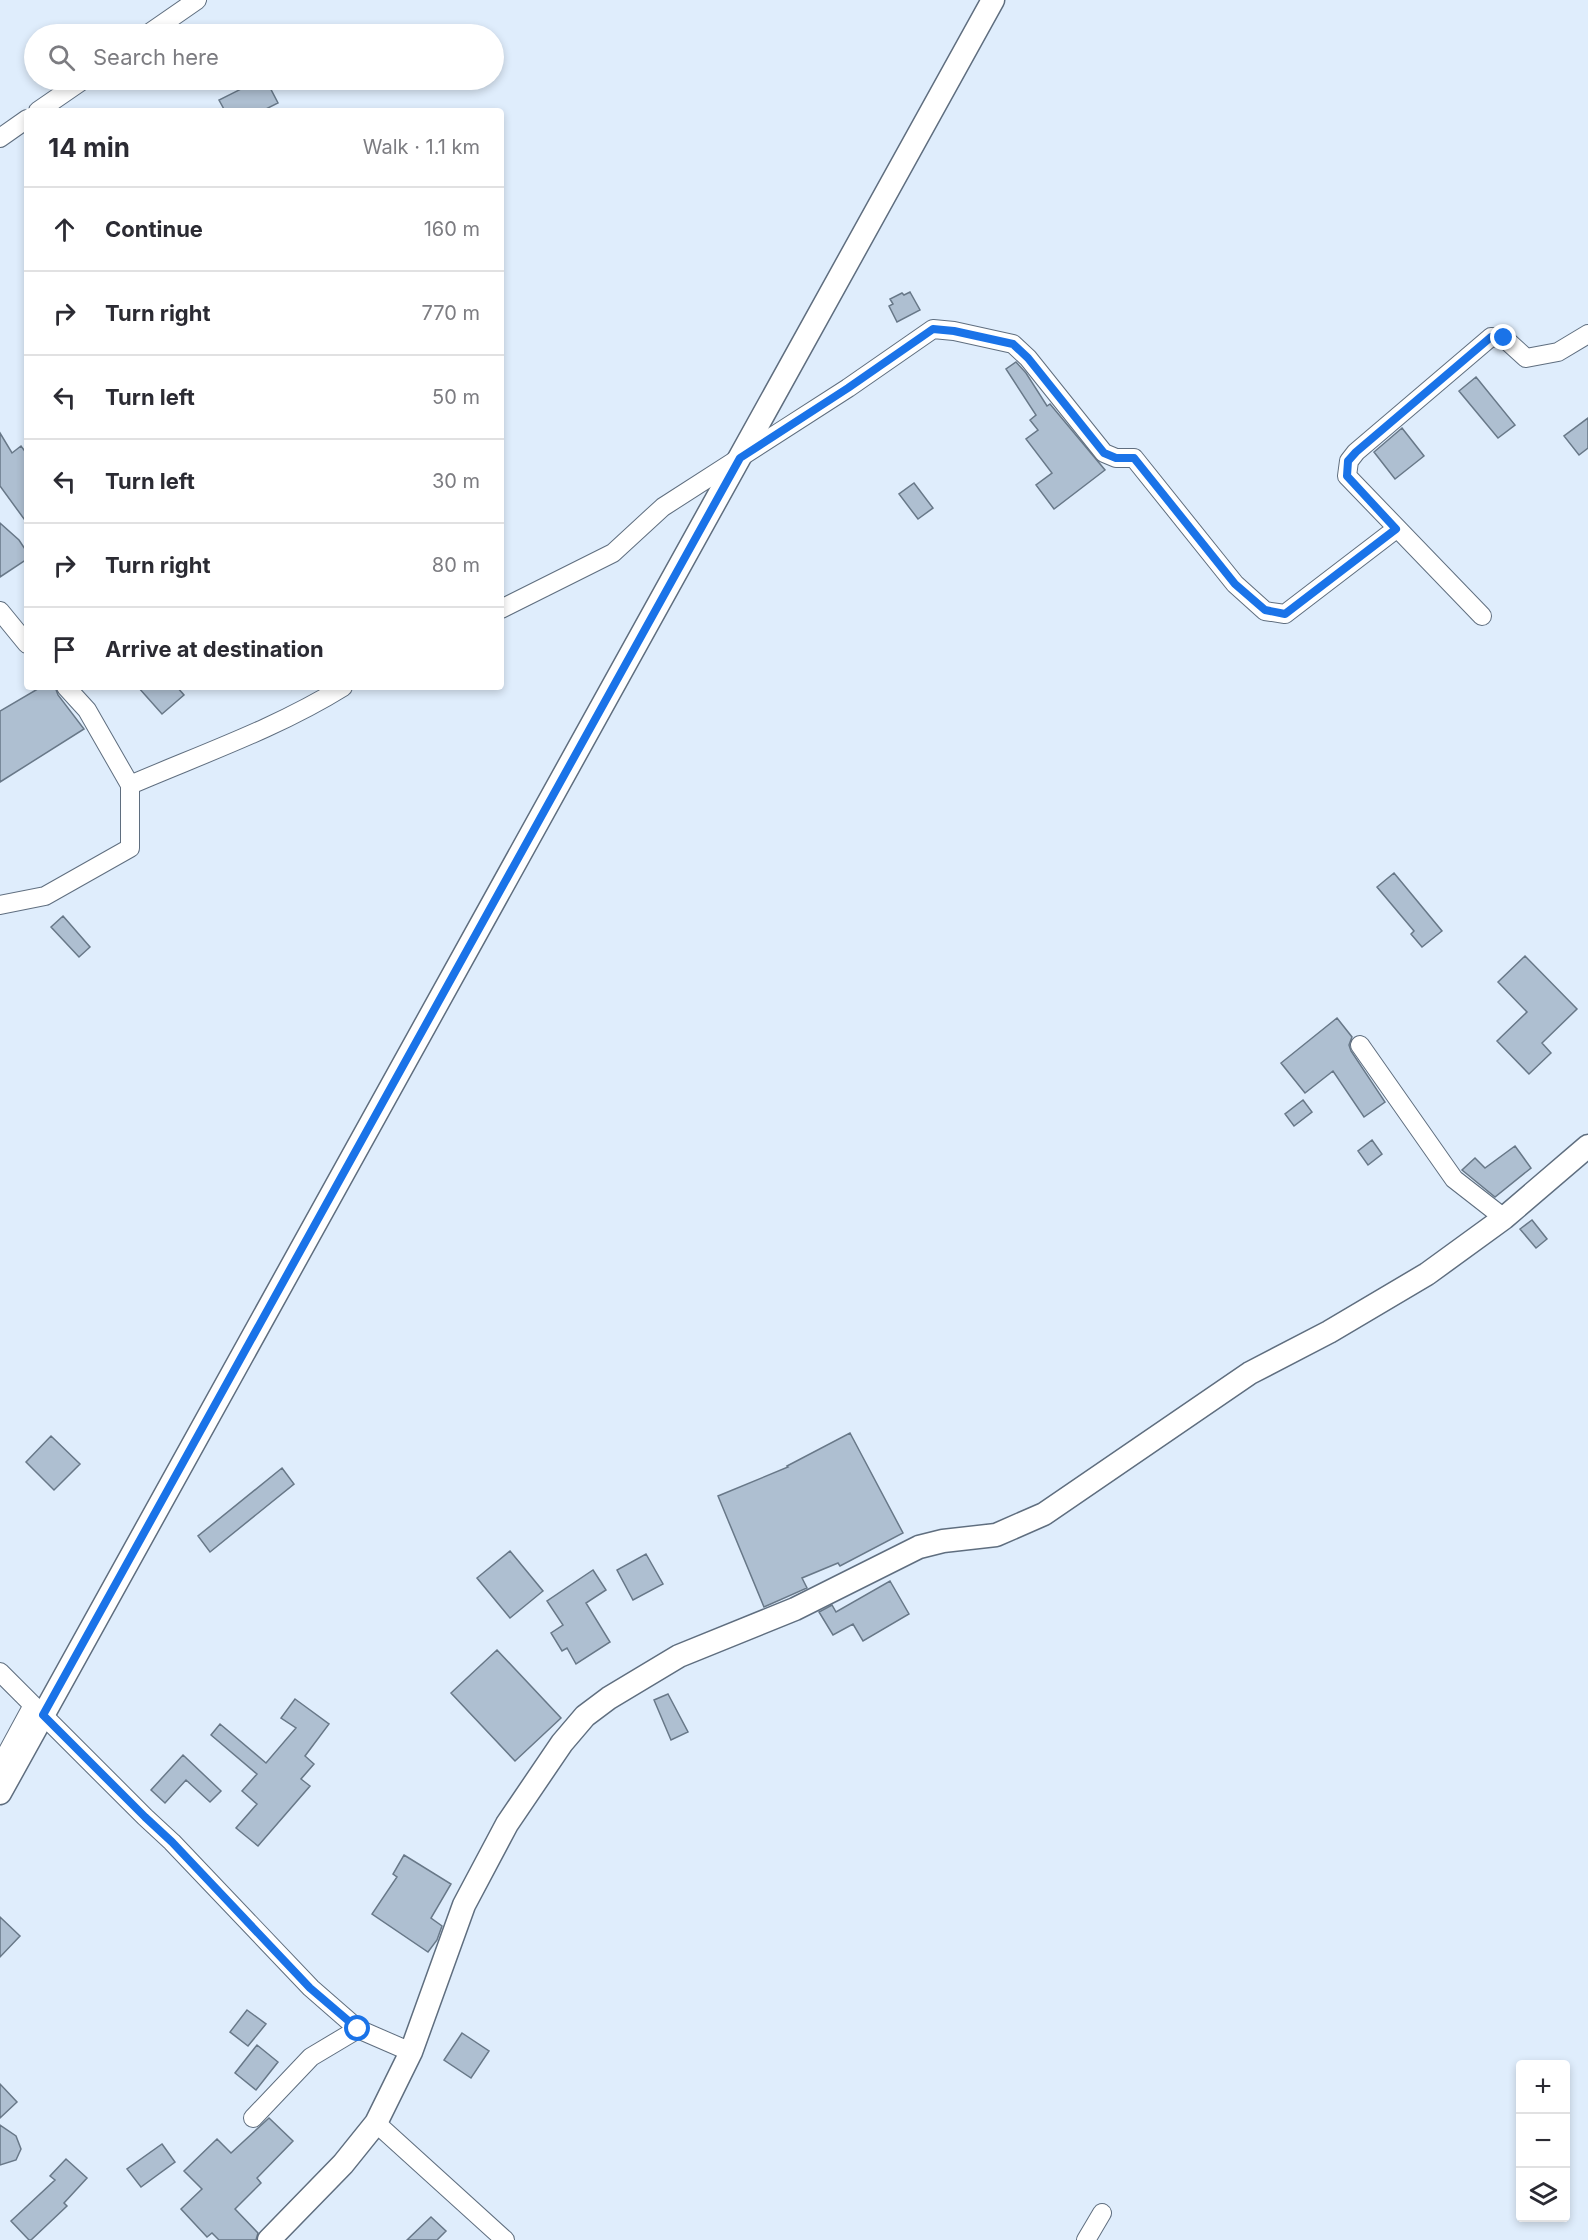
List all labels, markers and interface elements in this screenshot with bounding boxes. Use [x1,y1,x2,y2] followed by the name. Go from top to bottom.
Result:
[24,24,504,90] search box
[45,41,78,74] icon: search
[93,44,219,70] text: Search here
[48,132,130,163] text: 14 min
[363,135,480,159] text: Walk · 1.1 km
[48,213,81,246] icon: ahead
[105,216,203,242] text: Continue
[424,217,480,241] text: 160 m
[48,297,81,330] icon: right
[105,300,211,326] text: Turn right
[422,301,480,325] text: 770 m
[1490,324,1516,350] route end
[48,381,81,414] icon: left
[105,384,195,410] text: Turn left
[432,385,480,409] text: 50 m
[48,465,81,498] icon: left
[105,468,195,494] text: Turn left
[432,469,480,493] text: 30 m
[48,549,81,582] icon: right
[105,552,211,578] text: Turn right
[432,553,480,577] text: 80 m
[48,633,81,666] icon: arrive
[105,636,324,662] text: Arrive at destination
[344,2015,370,2041] route start
[1516,2060,1570,2222] map controls
[1516,2060,1570,2114] button: +
[1516,2114,1570,2168] button: −
[1516,2168,1570,2222] button: layers

